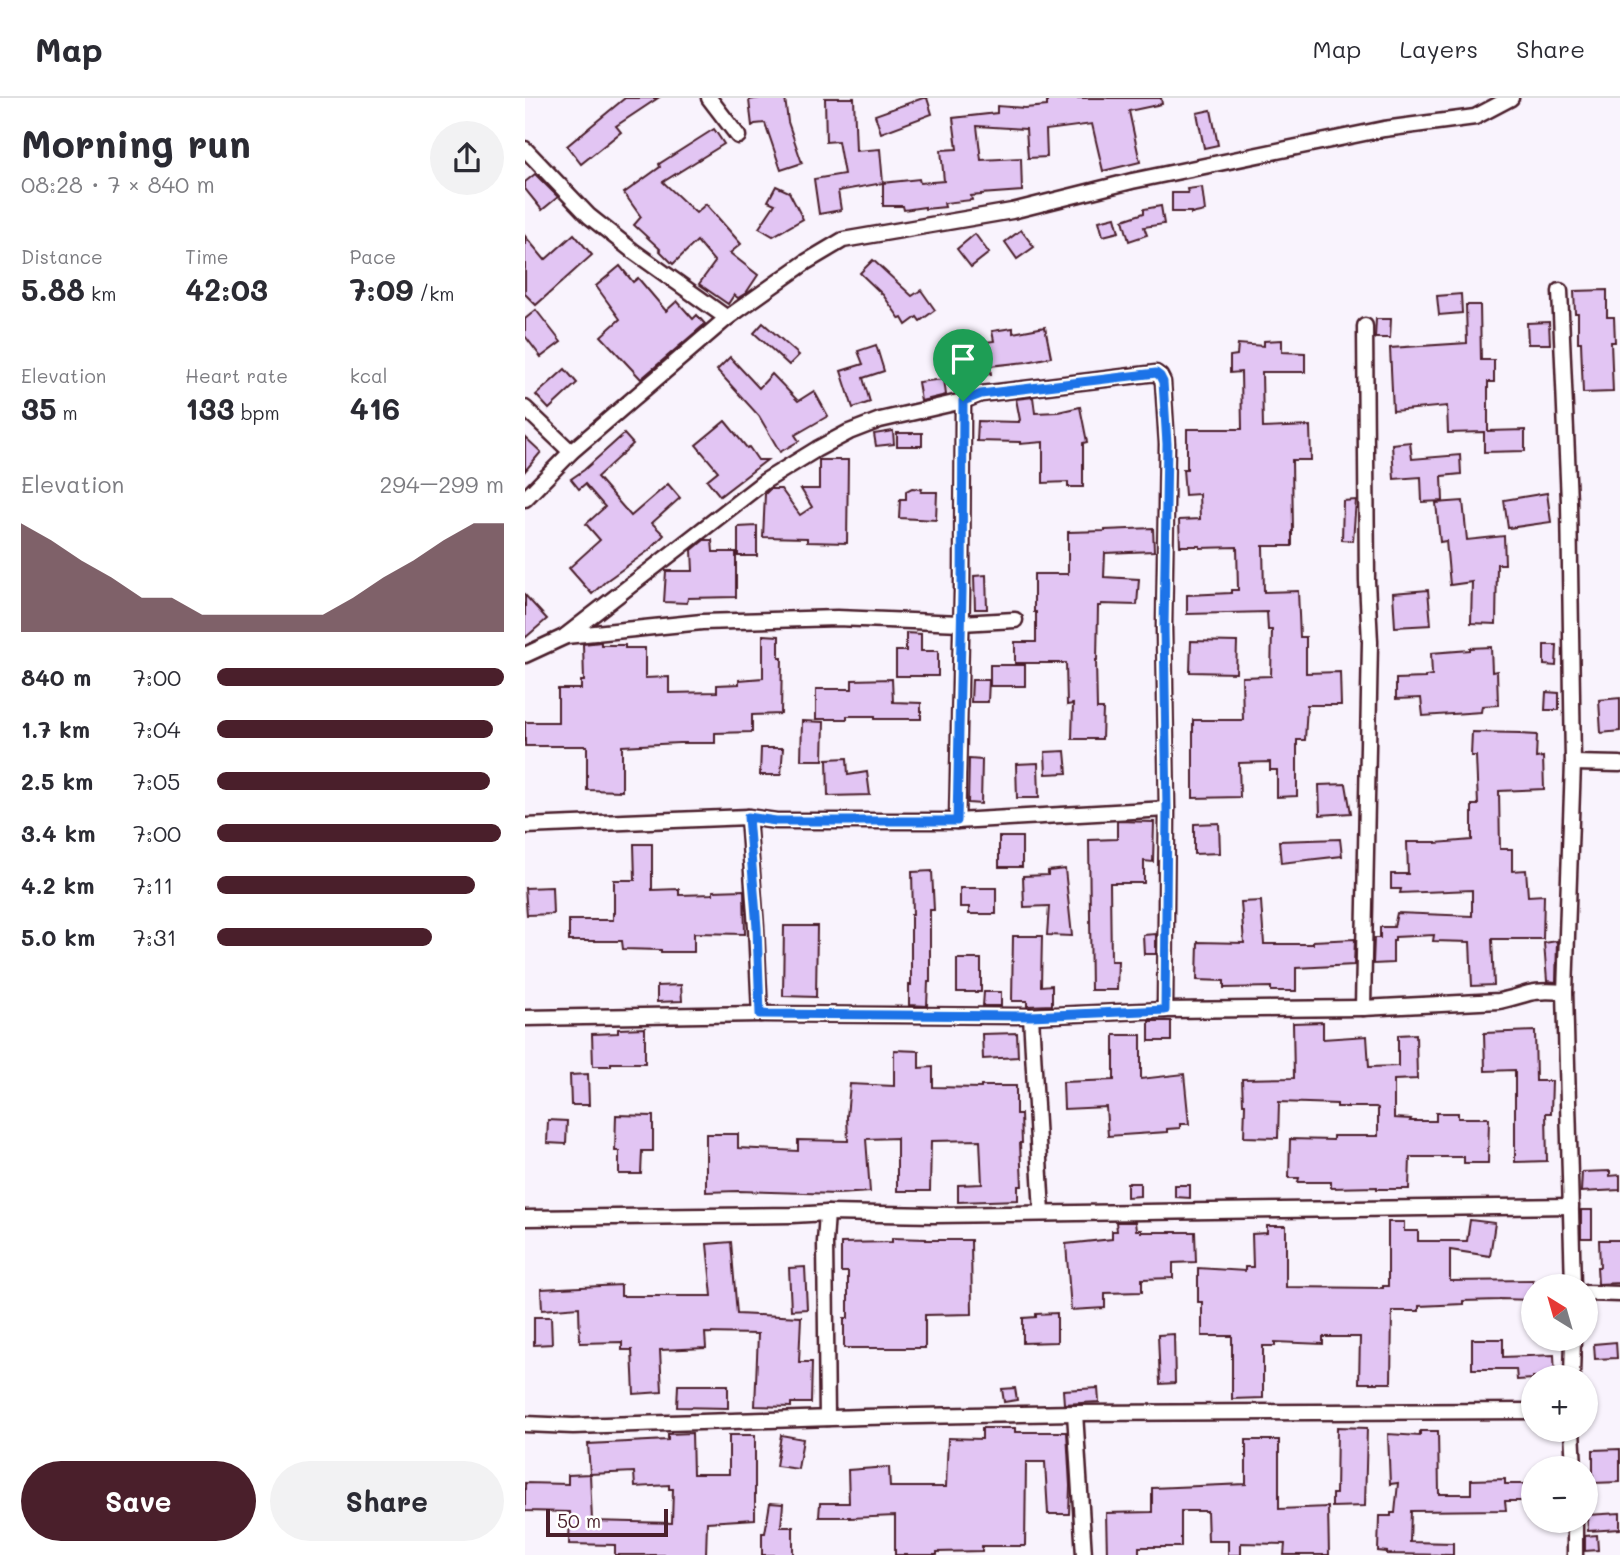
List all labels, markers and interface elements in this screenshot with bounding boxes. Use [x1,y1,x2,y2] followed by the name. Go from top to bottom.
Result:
[35,27,103,70] text: Map
[1313,33,1361,64] text: Map
[1399,33,1478,64] text: Layers
[1516,33,1585,64] text: Share
[21,118,251,168] text: Morning run
[430,121,504,195] button: share
[21,169,215,199] text: 08:28 · 7 × 840 m
[21,244,103,269] text: Distance
[185,244,229,269] text: Time
[350,244,396,269] text: Pace
[21,269,85,309] text: 5.88
[185,269,268,309] text: 42:03
[350,269,413,309] text: 7:09
[85,281,116,306] text: km
[413,281,455,306] text: /km
[933,329,993,401] pin
[944,340,982,378] icon: arrive
[21,363,106,388] text: Elevation
[185,363,288,388] text: Heart rate
[350,363,388,388] text: kcal
[21,388,57,428] text: 35
[185,388,235,428] text: 133
[350,388,400,428] text: 416
[57,400,78,425] text: m
[235,400,280,425] text: bpm
[21,469,124,499] text: Elevation
[380,469,504,499] text: 294–299 m
[21,662,91,692] text: 840 m
[133,662,181,692] text: 7:00
[21,714,90,744] text: 1.7 km
[133,714,181,744] text: 7:04
[21,766,93,796] text: 2.5 km
[133,766,181,796] text: 7:05
[21,818,95,848] text: 3.4 km
[133,818,181,848] text: 7:00
[21,870,94,900] text: 4.2 km
[133,870,173,900] text: 7:11
[21,922,95,952] text: 5.0 km
[133,922,177,952] text: 7:31
[1521,1274,1598,1351] north arrow
[1521,1274,1598,1533] map controls
[1521,1365,1598,1442] button: +
[1521,1456,1598,1533] button: −
[21,1461,256,1541] button: Save
[270,1461,504,1541] button: Share
[546,1506,669,1538] scale bar
[557,1508,601,1533] text: 50 m

